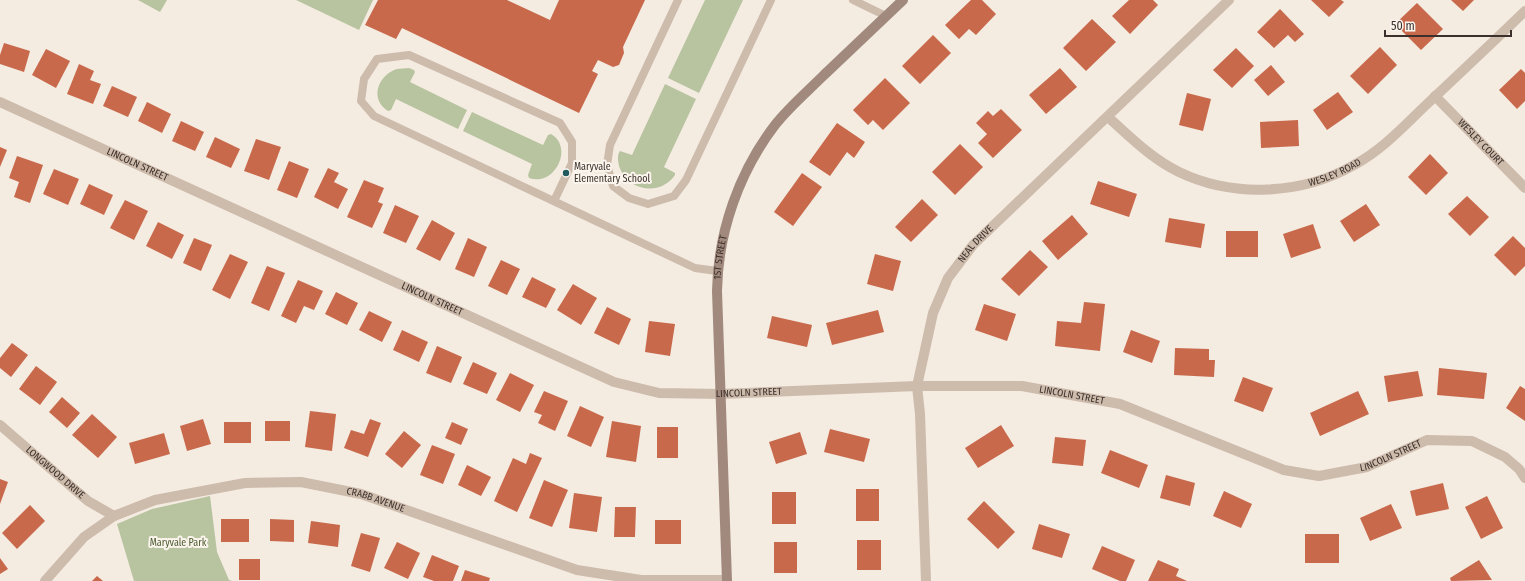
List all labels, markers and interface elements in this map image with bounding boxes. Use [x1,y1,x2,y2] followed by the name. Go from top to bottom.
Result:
[1385,12,1511,38] scale bar
[1391,19,1415,33] text: 50 m
[1455,117,1506,169] street label: WESLEY COURT
[105,145,170,184] street label: LINCOLN STREET
[1307,156,1363,189] street label: WESLEY ROAD
[574,161,650,185] place label: Maryvale Elementary School
[561,168,571,178] marker: Maryvale Elementary School
[956,223,996,265] street label: NEAL DRIVE
[711,234,730,280] street label: 1ST STREET
[400,280,465,318] street label: LINCOLN STREET
[1038,383,1106,407] street label: LINCOLN STREET
[716,386,782,400] street label: LINCOLN STREET
[1359,437,1424,474] street label: LINCOLN STREET
[23,444,87,502] street label: LONGWOOD DRIVE
[346,485,407,515] street label: CRABB AVENUE
[150,537,207,549] park label: Maryvale Park

